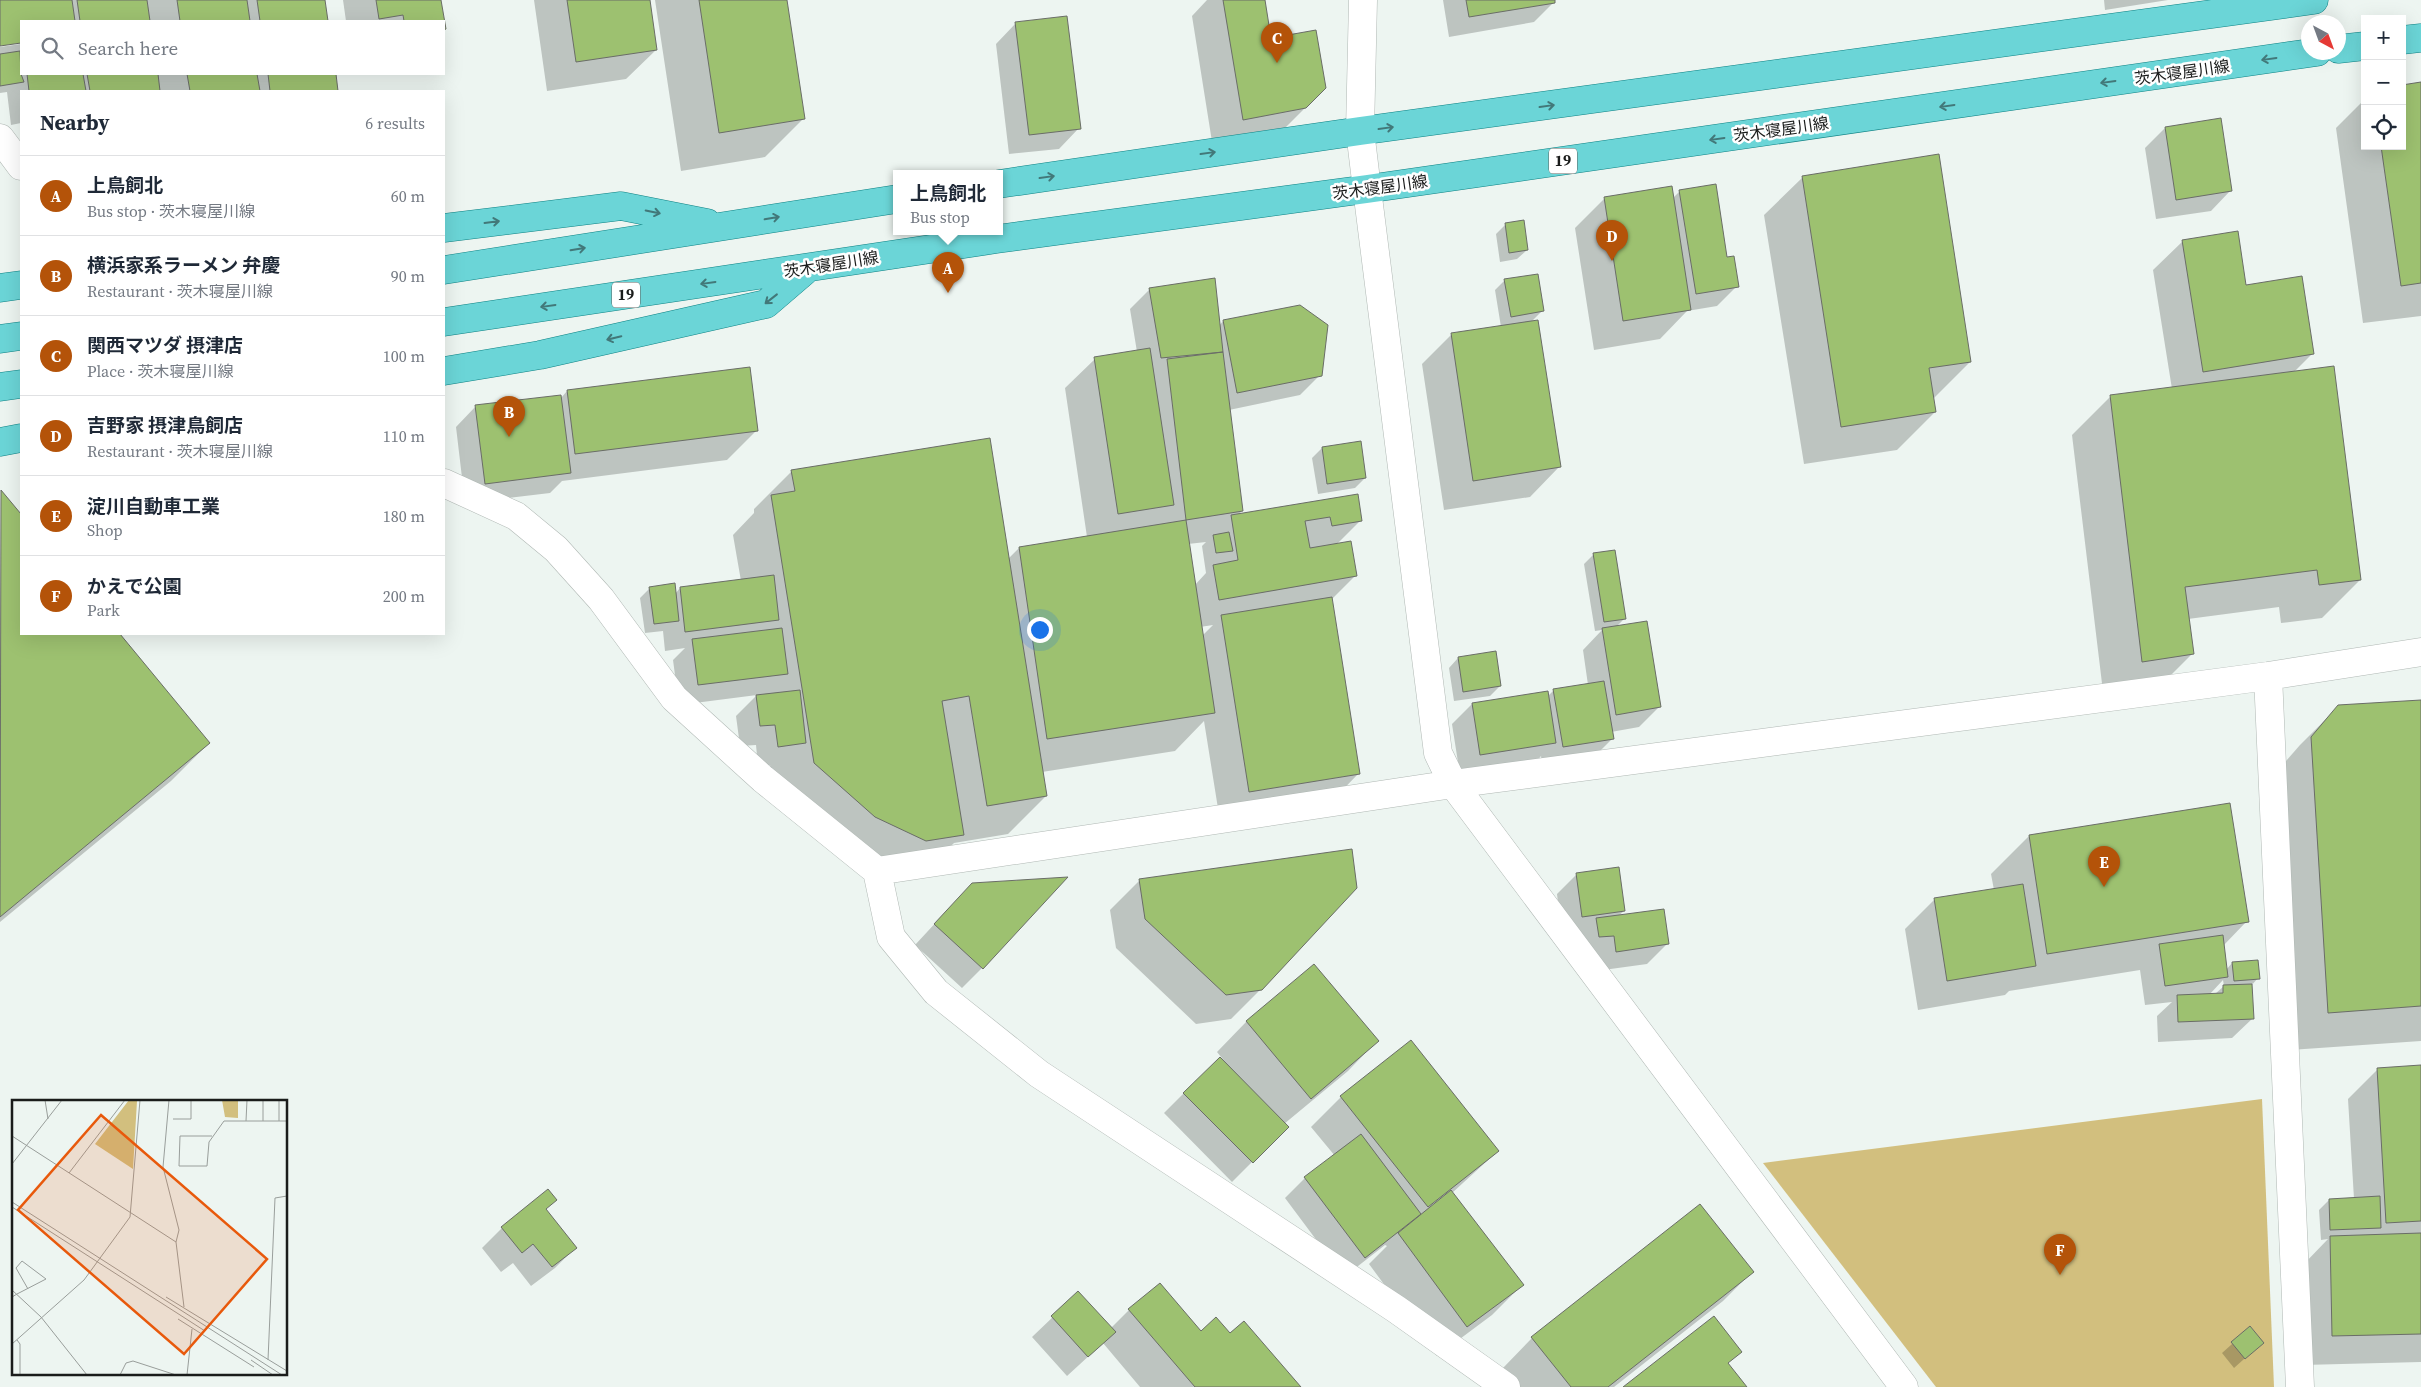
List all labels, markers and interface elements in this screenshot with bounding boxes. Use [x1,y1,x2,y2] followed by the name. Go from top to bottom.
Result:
[2301,15,2346,60] north arrow
[2361,15,2406,150] map controls
[2361,15,2406,60] button: +
[20,20,445,75] search box
[1261,22,1293,63] pin: C
[38,34,66,62] icon: search
[78,35,178,61] text: Search here
[2133,54,2231,90] street label: 茨木寝屋川線
[2261,55,2277,65] one-way arrow
[2361,60,2406,105] button: −
[2100,78,2116,88] one-way arrow
[1539,100,1555,110] one-way arrow
[1939,101,1955,111] one-way arrow
[2361,105,2406,150] button: locate
[40,108,110,137] text: Nearby
[1732,111,1830,147] street label: 茨木寝屋川線
[365,112,425,134] text: 6 results
[1378,123,1394,133] one-way arrow
[1709,134,1725,144] one-way arrow
[1200,148,1216,158] one-way arrow
[1549,148,1577,174] road number: 19
[1331,169,1429,205] street label: 茨木寝屋川線
[893,170,1003,235] popup
[87,172,163,198] text: 上鳥飼北
[1039,172,1055,182] one-way arrow
[910,180,986,206] text: 上鳥飼北
[51,185,61,207] text: A
[391,185,425,207] text: 60 m
[87,200,255,222] text: Bus stop · 茨木寝屋川線
[910,206,970,228] text: Bus stop
[645,208,661,218] one-way arrow
[763,213,779,222] one-way arrow
[484,217,500,227] one-way arrow
[1596,220,1628,261] pin: D
[570,244,586,254] one-way arrow
[782,246,880,282] street label: 茨木寝屋川線
[87,252,280,278] text: 横浜家系ラーメン 弁慶
[932,252,964,293] pin: A
[51,265,61,287] text: B
[391,265,425,287] text: 90 m
[701,278,717,288] one-way arrow
[87,280,273,302] text: Restaurant · 茨木寝屋川線
[612,282,640,308] road number: 19
[764,294,778,304] one-way arrow
[540,302,556,312] one-way arrow
[87,332,243,358] text: 関西マツダ 摂津店
[607,334,623,343] one-way arrow
[51,345,61,367] text: C
[383,345,425,367] text: 100 m
[87,360,233,382] text: Place · 茨木寝屋川線
[493,396,525,437] pin: B
[87,412,243,438] text: 吉野家 摂津鳥飼店
[50,425,62,447] text: D
[383,425,425,447] text: 110 m
[87,440,273,462] text: Restaurant · 茨木寝屋川線
[87,493,220,519] text: 淀川自動車工業
[51,505,61,527] text: E
[383,505,425,527] text: 180 m
[87,519,123,541] text: Shop
[87,573,181,599] text: かえで公園
[51,585,61,607] text: F
[383,585,425,607] text: 200 m
[87,599,120,621] text: Park
[1027,617,1053,643] your location
[2088,846,2120,887] pin: E
[12,1100,288,1374] inset map
[2044,1234,2076,1275] pin: F

